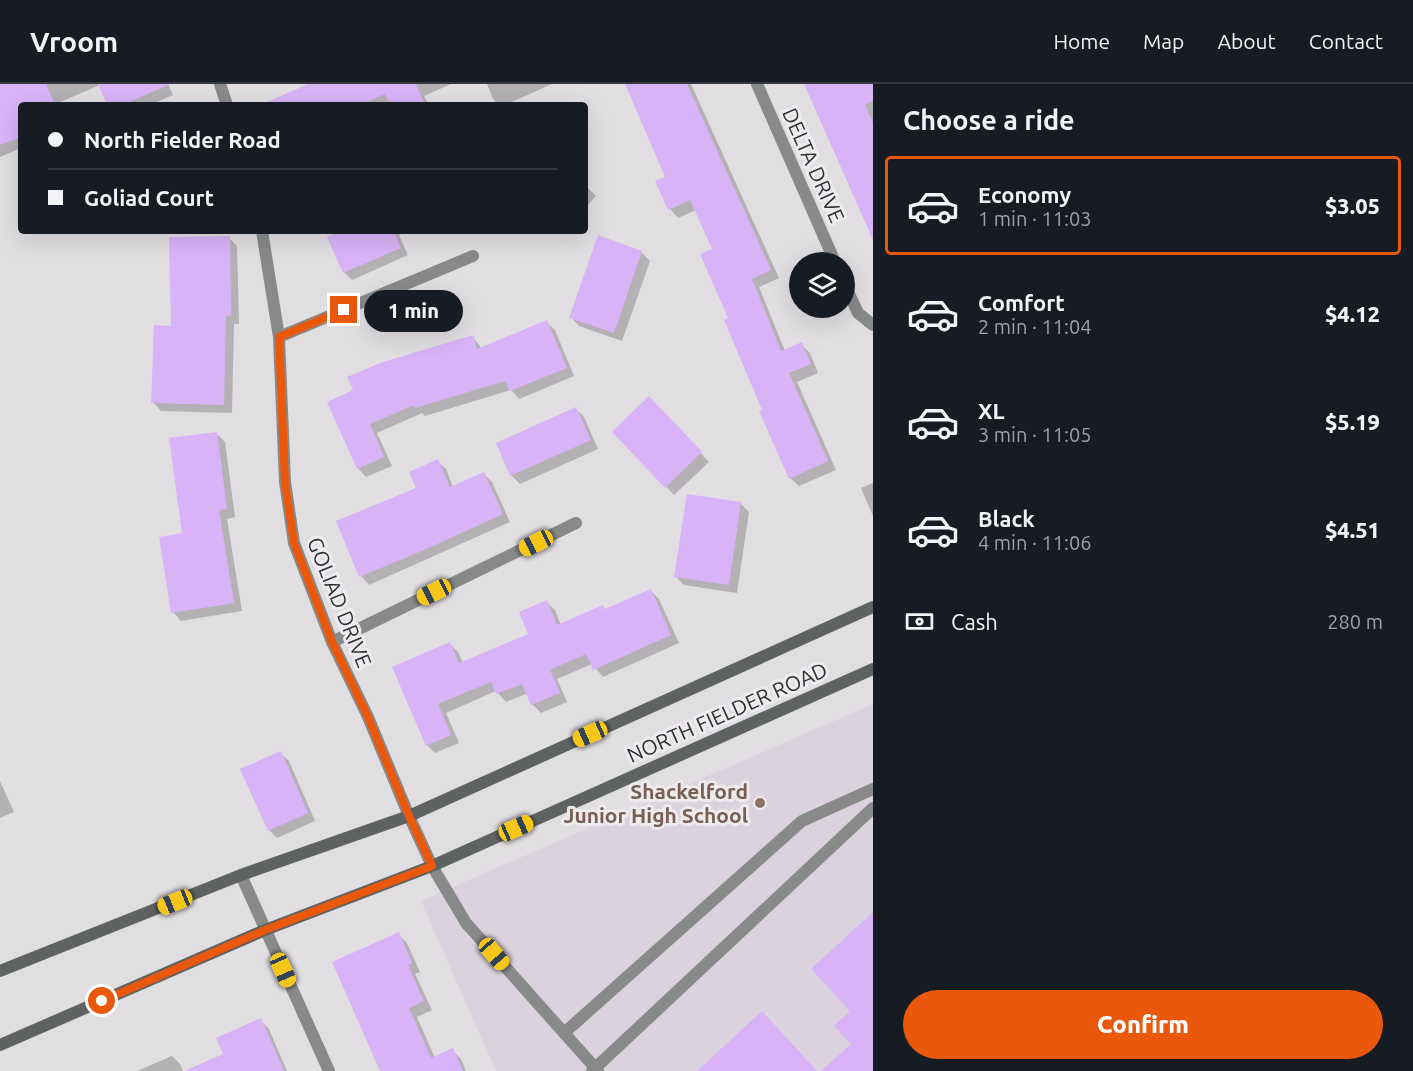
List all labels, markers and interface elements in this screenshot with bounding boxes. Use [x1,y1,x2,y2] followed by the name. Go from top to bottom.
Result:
[30,26,118,57] text: Vroom
[1053,29,1110,53] text: Home
[1143,29,1184,53] text: Map
[1217,29,1276,53] text: About
[1309,29,1383,53] text: Contact
[778,104,850,226] street label: DELTA DRIVE
[903,105,1075,135] text: Choose a ride
[84,127,281,152] text: North Fielder Road
[906,179,960,233] icon: car
[978,182,1071,207] text: Economy
[84,185,214,210] text: Goliad Court
[1325,193,1380,218] text: $3.05
[978,207,1092,230] text: 1 min · 11:03
[789,252,855,318] map controls
[789,252,855,318] button: layers
[906,287,960,341] icon: car
[365,289,464,331] callout: 1 min
[978,290,1065,315] text: Comfort
[330,296,357,323] route end
[388,299,439,322] text: 1 min
[1325,301,1380,326] text: $4.12
[978,315,1092,338] text: 2 min · 11:04
[906,395,960,449] icon: car
[978,398,1005,423] text: XL
[1325,409,1380,434] text: $5.19
[978,423,1092,446] text: 3 min · 11:05
[906,503,960,557] icon: car
[978,506,1035,531] text: Black
[1325,517,1380,542] text: $4.51
[516,527,556,559] car
[978,531,1092,554] text: 4 min · 11:06
[303,534,377,670] street label: GOLIAD DRIVE
[414,576,454,608] car
[903,605,936,638] icon: cash
[951,609,998,634] text: Cash
[1327,610,1383,633] text: 280 m
[623,657,831,767] street label: NORTH FIELDER ROAD
[570,718,610,750] car
[564,779,748,827] place label: Shackelford Junior High School
[753,796,767,810] marker: Shackelford Junior High School
[496,812,536,844] car
[155,887,195,917] car
[475,935,513,973] car
[267,950,299,990] car
[88,987,115,1014] route start
[903,990,1383,1059] button: Confirm

